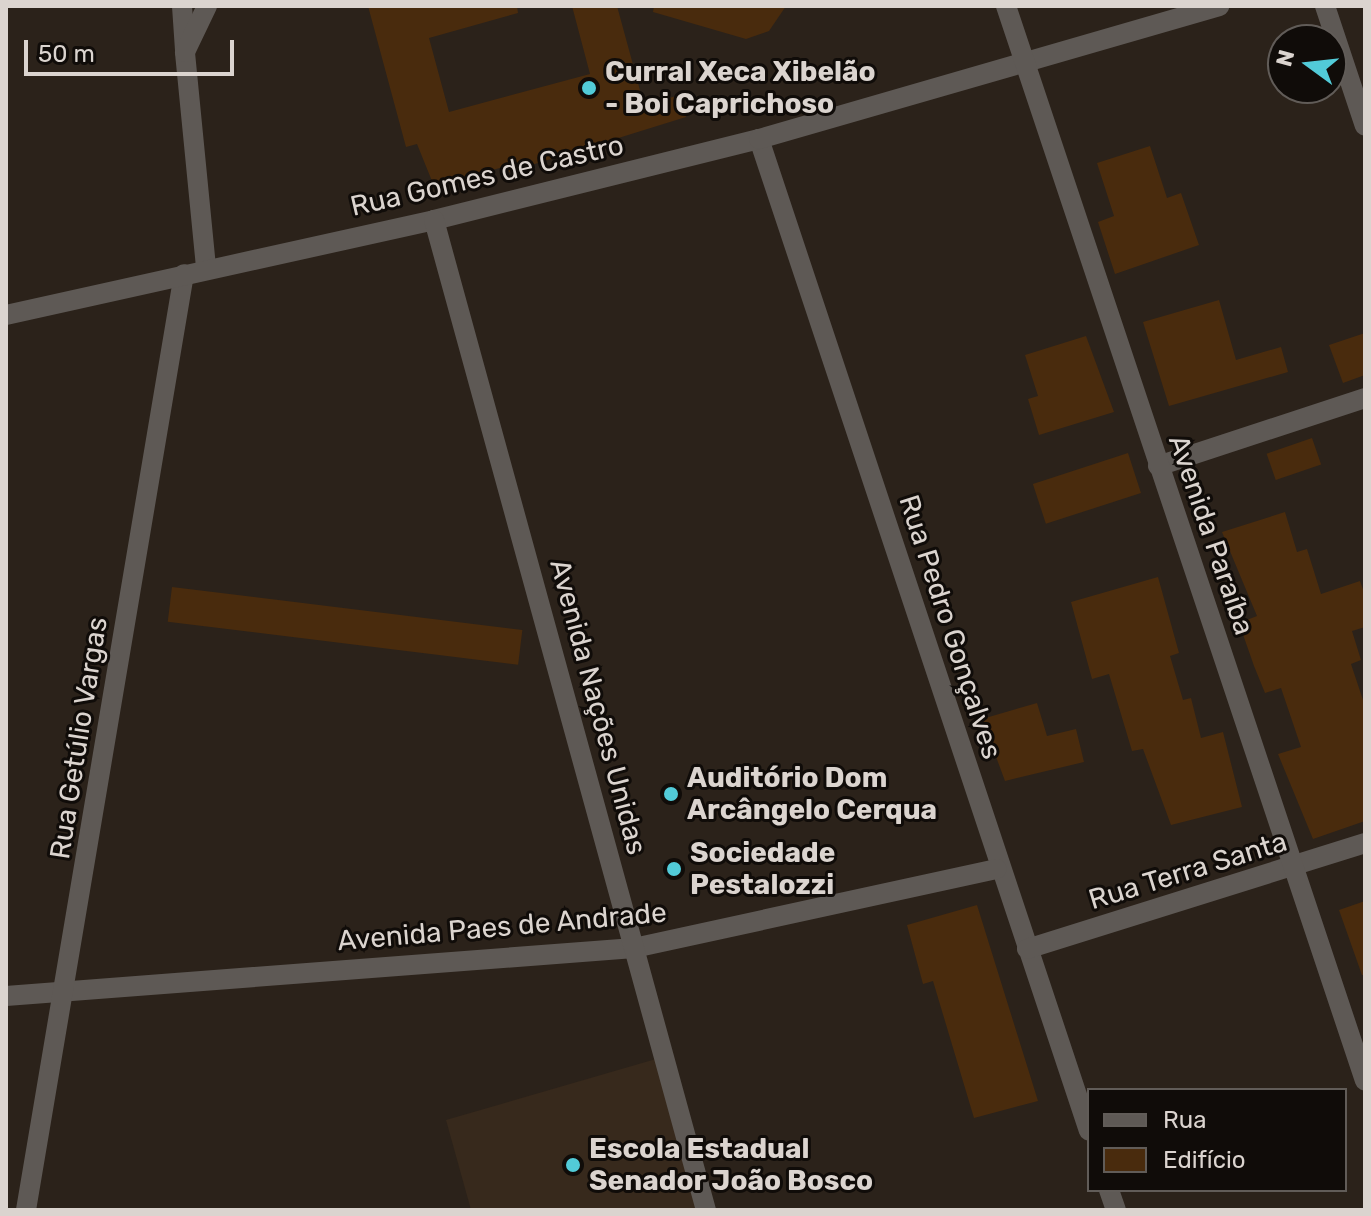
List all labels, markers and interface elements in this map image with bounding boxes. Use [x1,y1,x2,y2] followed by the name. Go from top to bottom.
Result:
[28,24,238,74] scale bar
[1267,24,1347,104] north arrow
[38,40,95,68] text: 50 m
[1270,47,1300,69] text: N
[605,55,876,121] place label: Curral Xeca Xibelão - Boi Caprichoso
[580,79,598,97] marker: Curral Xeca Xibelão - Boi Caprichoso
[347,128,627,224] street label: Rua Gomes de Castro
[1161,431,1261,639] street label: Avenida Paraíba
[891,491,1009,763] street label: Rua Pedro Gonçalves
[542,556,654,858] street label: Avenida Nações Unidas
[43,614,115,862] street label: Rua Getúlio Vargas
[687,761,937,827] place label: Auditório Dom Arcângelo Cerqua
[662,785,680,803] marker: Auditório Dom Arcângelo Cerqua
[1085,825,1291,917] street label: Rua Terra Santa
[690,836,835,902] place label: Sociedade Pestalozzi
[665,860,683,878] marker: Sociedade Pestalozzi
[336,896,668,958] street label: Avenida Paes de Andrade
[1087,1088,1347,1192] legend
[1163,1106,1206,1134] text: Rua
[589,1132,874,1198] place label: Escola Estadual Senador João Bosco
[1163,1146,1246,1174] text: Edifício
[564,1156,582,1174] marker: Escola Estadual Senador João Bosco

